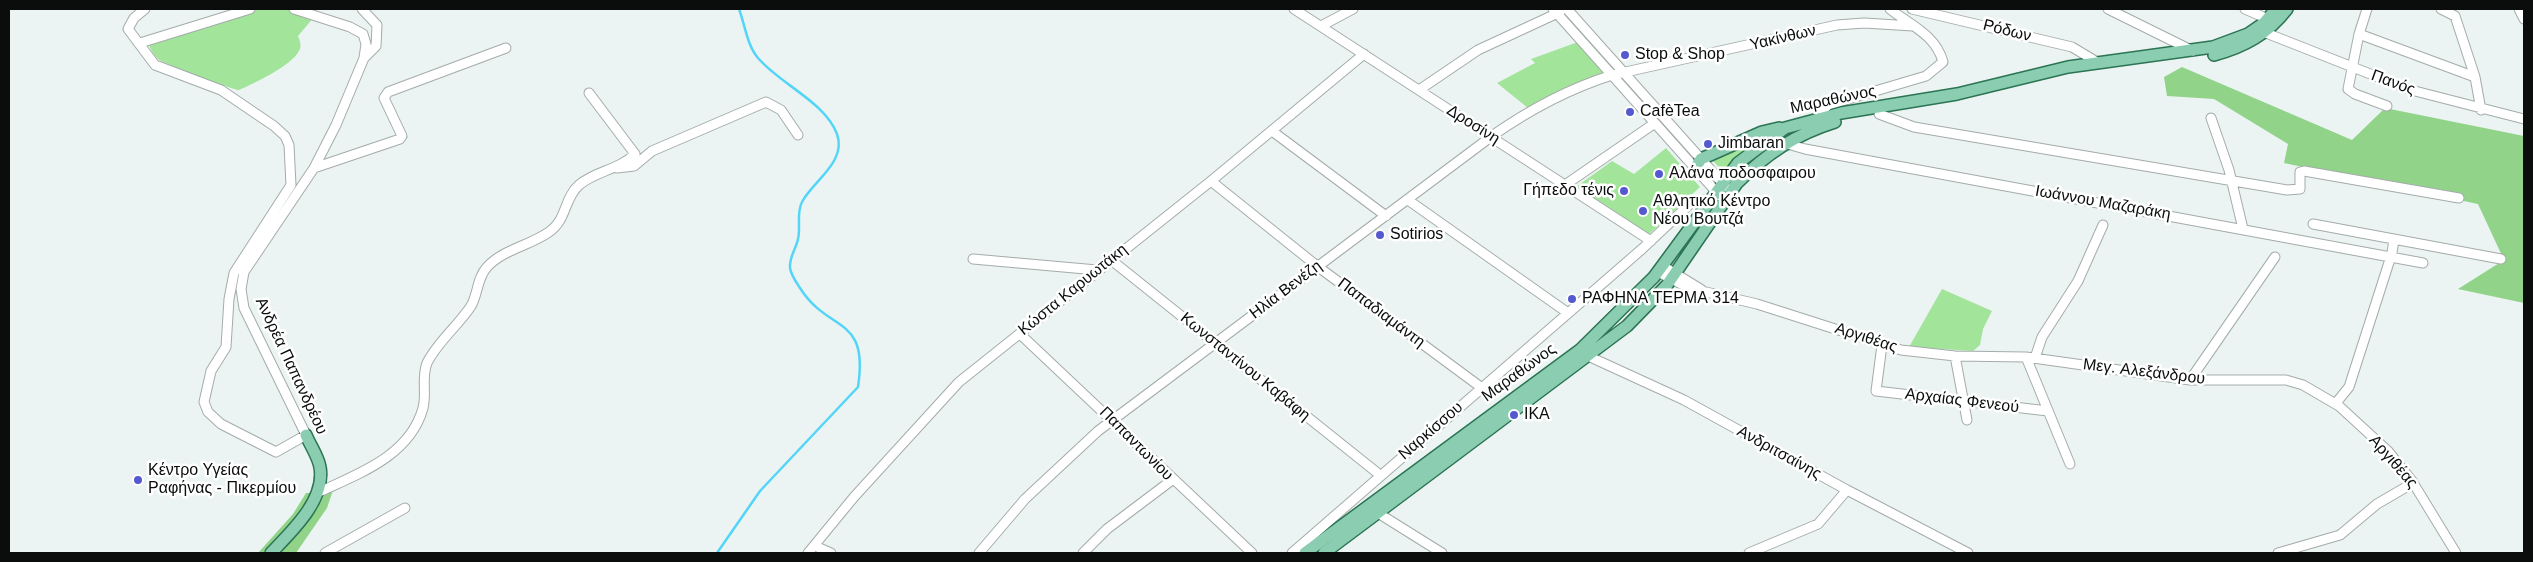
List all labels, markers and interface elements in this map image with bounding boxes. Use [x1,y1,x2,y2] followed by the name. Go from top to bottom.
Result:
[1981,16,2033,46] street label: Ρόδων
[1748,21,1818,55] street label: Υακίνθων
[1635,45,1725,65] place label: Stop & Shop
[1619,49,1631,61] marker: Stop & Shop
[2368,66,2418,100] street label: Πανός
[1788,82,1878,118] street label: Μαραθώνος
[1443,101,1503,149] street label: Δροσίνη
[1640,102,1700,122] place label: CafèTea
[1624,106,1636,118] marker: CafèTea
[1718,134,1784,154] place label: Jimbaran
[1702,138,1714,150] marker: Jimbaran
[1669,164,1816,184] place label: Αλάνα ποδοσφαιρου
[1653,168,1665,180] marker: Αλάνα ποδοσφαιρου
[1523,181,1614,201] place label: Γήπεδο τένις
[2034,182,2172,224] street label: Ιωάννου Μαζαράκη
[1618,185,1630,197] marker: Γήπεδο τένις
[1653,192,1770,230] place label: Αθλητικό Κέντρο Νέου Βουτζά
[1637,205,1649,217] marker: Αθλητικό Κέντρο Νέου Βουτζά
[1390,225,1443,245] place label: Sotirios
[1374,229,1386,241] marker: Sotirios
[1015,240,1131,340] street label: Κώστα Καρυωτάκη
[1246,257,1326,323] street label: Ηλία Βενέζη
[1334,274,1428,352] street label: Παπαδιαμάντη
[1582,289,1739,309] place label: ΡΑΦΗΝΑ ΤΕΡΜΑ 314
[1566,293,1578,305] marker: ΡΑΦΗΝΑ ΤΕΡΜΑ 314
[251,294,331,438] street label: Ανδρέα Παπανδρέου
[1176,309,1314,425] street label: Κωνσταντίνου Καβάφη
[1832,319,1900,357] street label: Αργιθέας
[1478,340,1560,406] street label: Μαραθώνος
[2082,355,2206,389] street label: Μεγ. Αλεξάνδρου
[1904,384,2020,418] street label: Αρχαίας Φενεού
[1395,398,1467,464] street label: Ναρκίσσου
[1095,403,1177,485] street label: Παπαντωνίου
[1524,405,1550,425] place label: ΙΚΑ
[1508,409,1520,421] marker: ΙΚΑ
[1734,422,1824,484] street label: Ανδριτσαίνης
[2365,431,2421,493] street label: Αργιθέας
[148,461,296,499] place label: Κέντρο Υγείας Ραφήνας - Πικερμίου
[132,474,144,486] marker: Κέντρο Υγείας Ραφήνας - Πικερμίου

